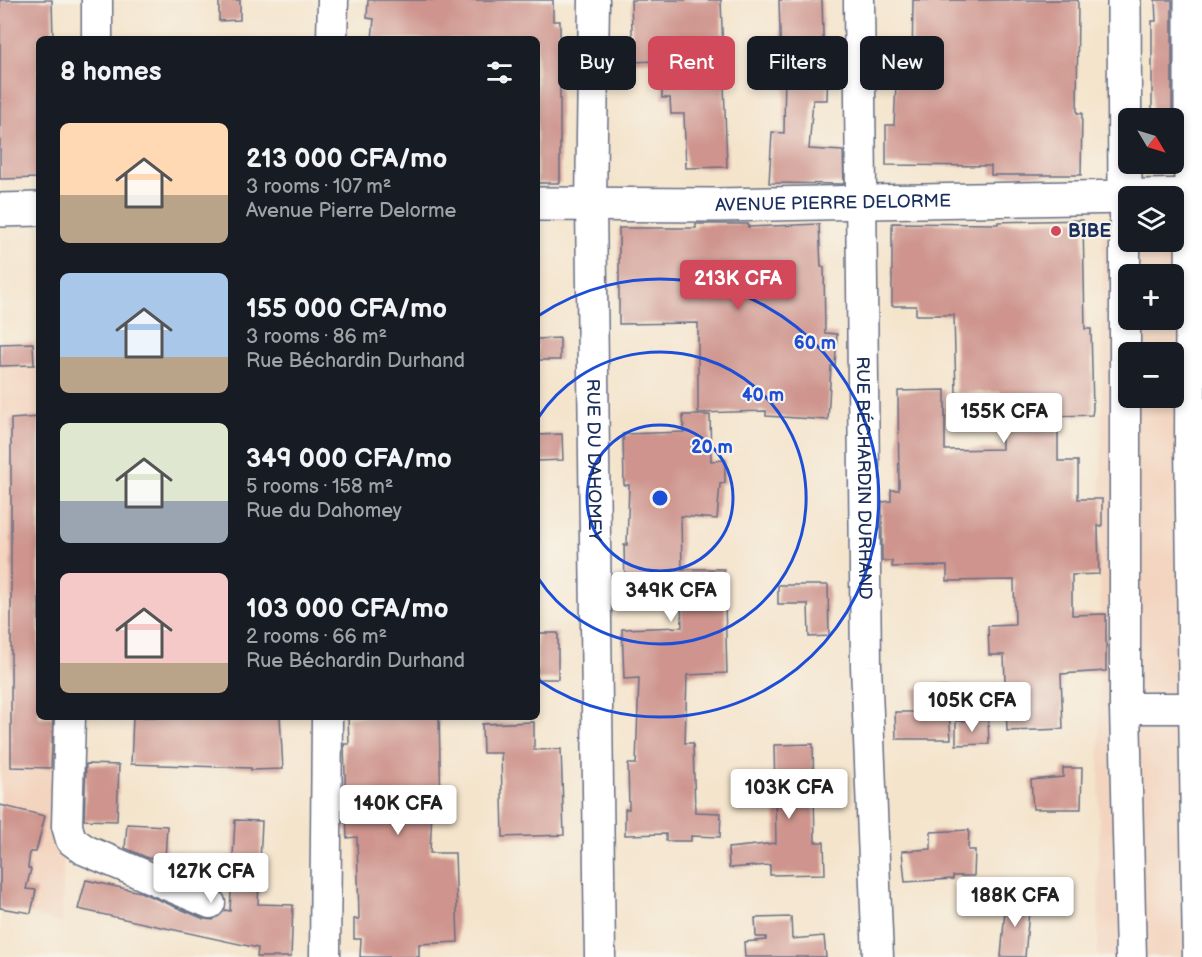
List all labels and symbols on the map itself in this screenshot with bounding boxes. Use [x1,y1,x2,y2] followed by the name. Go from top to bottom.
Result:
[1118,108,1184,174] north arrow
[715,190,951,216] street label: AVENUE PIERRE DELORME
[1068,221,1112,242] place label: BIBE
[1049,224,1063,238] marker: BIBE
[676,260,800,311] pin: 213K CFA
[794,333,836,354] text: 60 m
[852,356,876,600] street label: RUE BÉCHARDIN DURHAND
[583,379,606,542] street label: RUE DU DAHOMEY
[742,385,784,406] text: 40 m
[942,393,1066,444] pin: 155K CFA
[691,437,733,458] text: 20 m
[650,488,670,508] centre of rings
[609,572,733,623] pin: 349K CFA
[910,682,1034,733] pin: 105K CFA
[727,769,851,820] pin: 103K CFA
[336,785,460,836] pin: 140K CFA
[149,853,273,904] pin: 127K CFA
[953,877,1077,928] pin: 188K CFA

